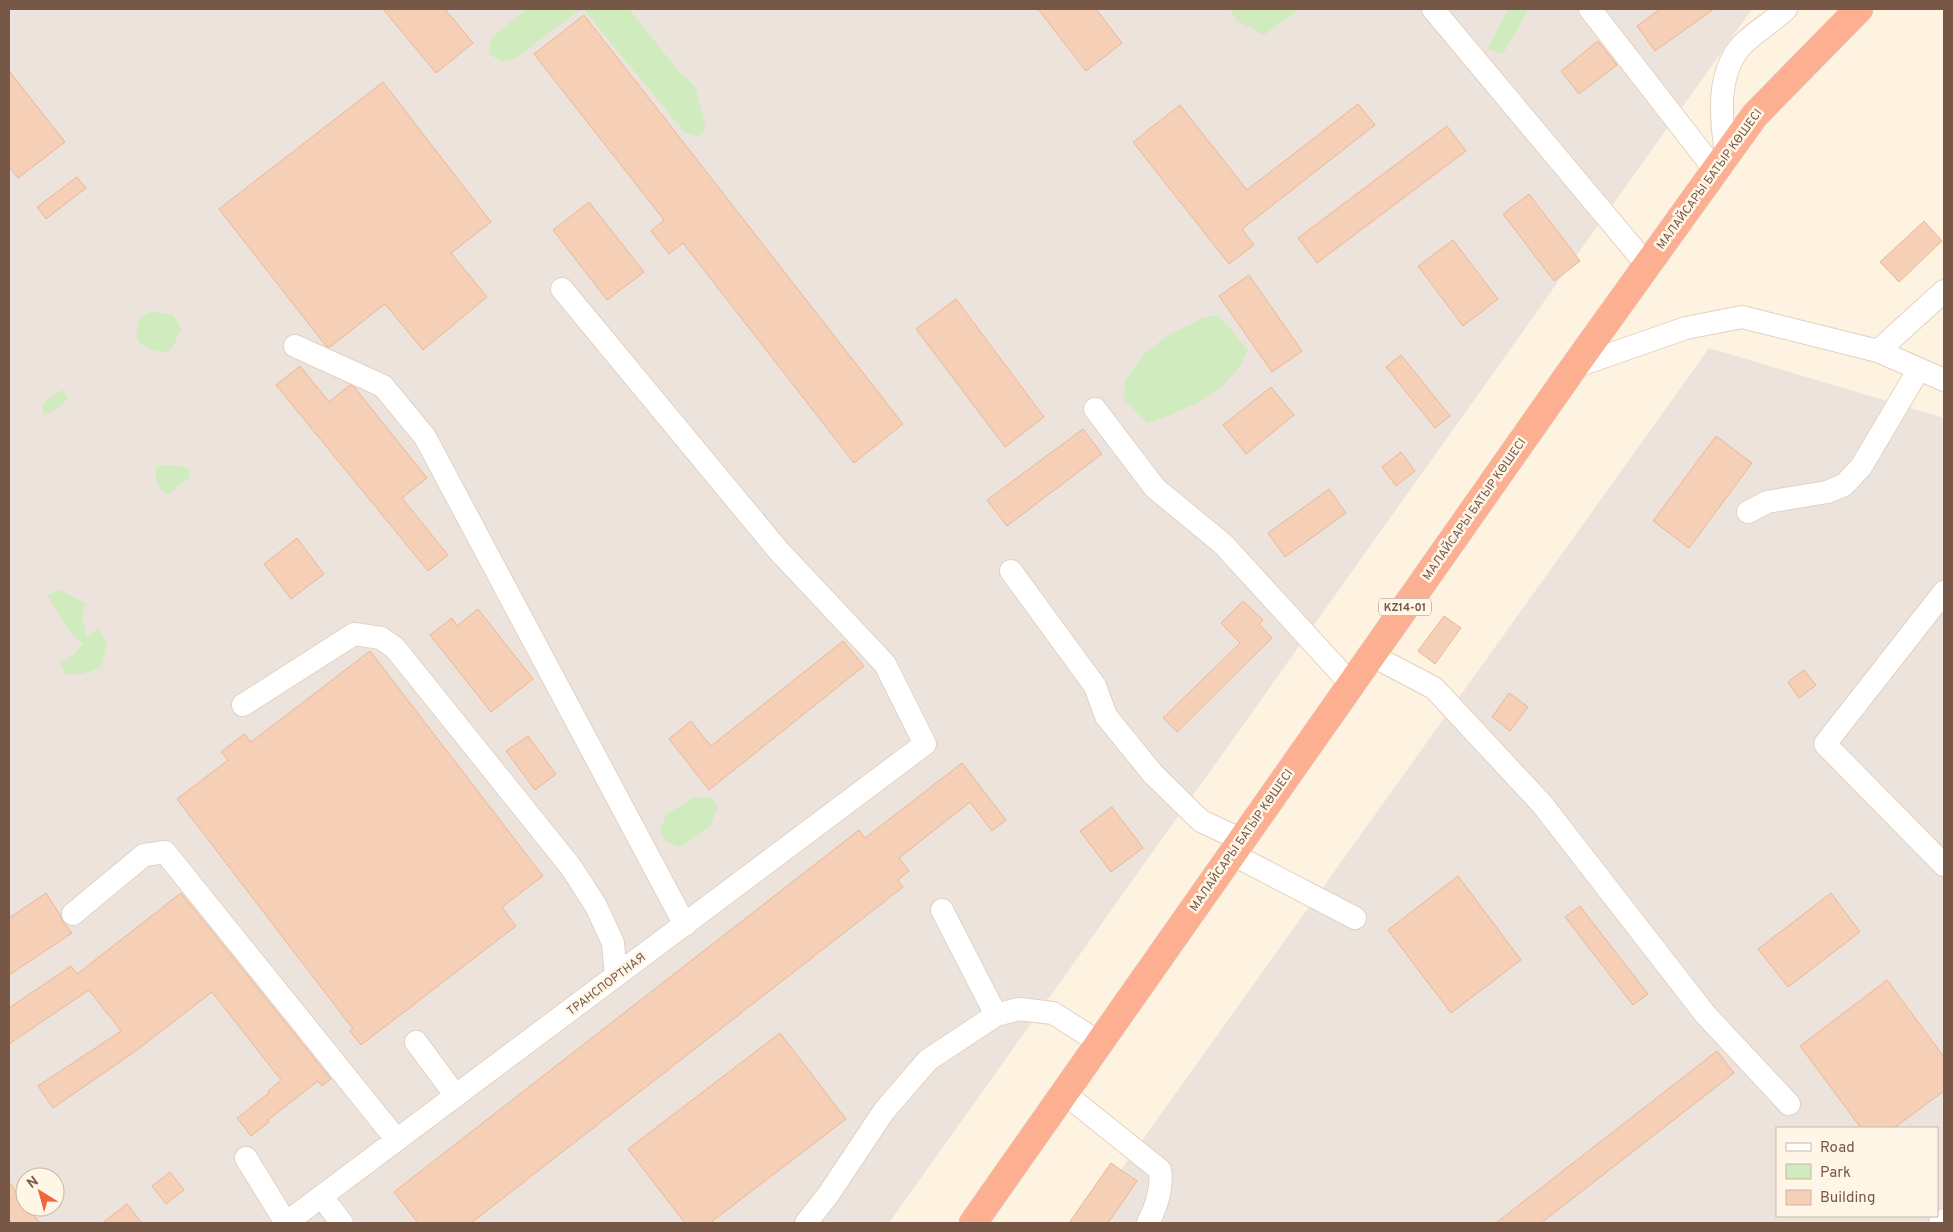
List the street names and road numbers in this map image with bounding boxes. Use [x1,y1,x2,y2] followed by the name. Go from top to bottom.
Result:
[1653,106,1766,253] street label: МАЛАЙСАРЫ БАТЫР КӨШЕСІ
[1420,435,1530,584] street label: МАЛАЙСАРЫ БАТЫР КӨШЕСІ
[1379,598,1431,616] road number: KZ14-01
[1187,766,1297,915] street label: МАЛАЙСАРЫ БАТЫР КӨШЕСІ
[564,950,649,1020] street label: ТРАНСПОРТНАЯ

